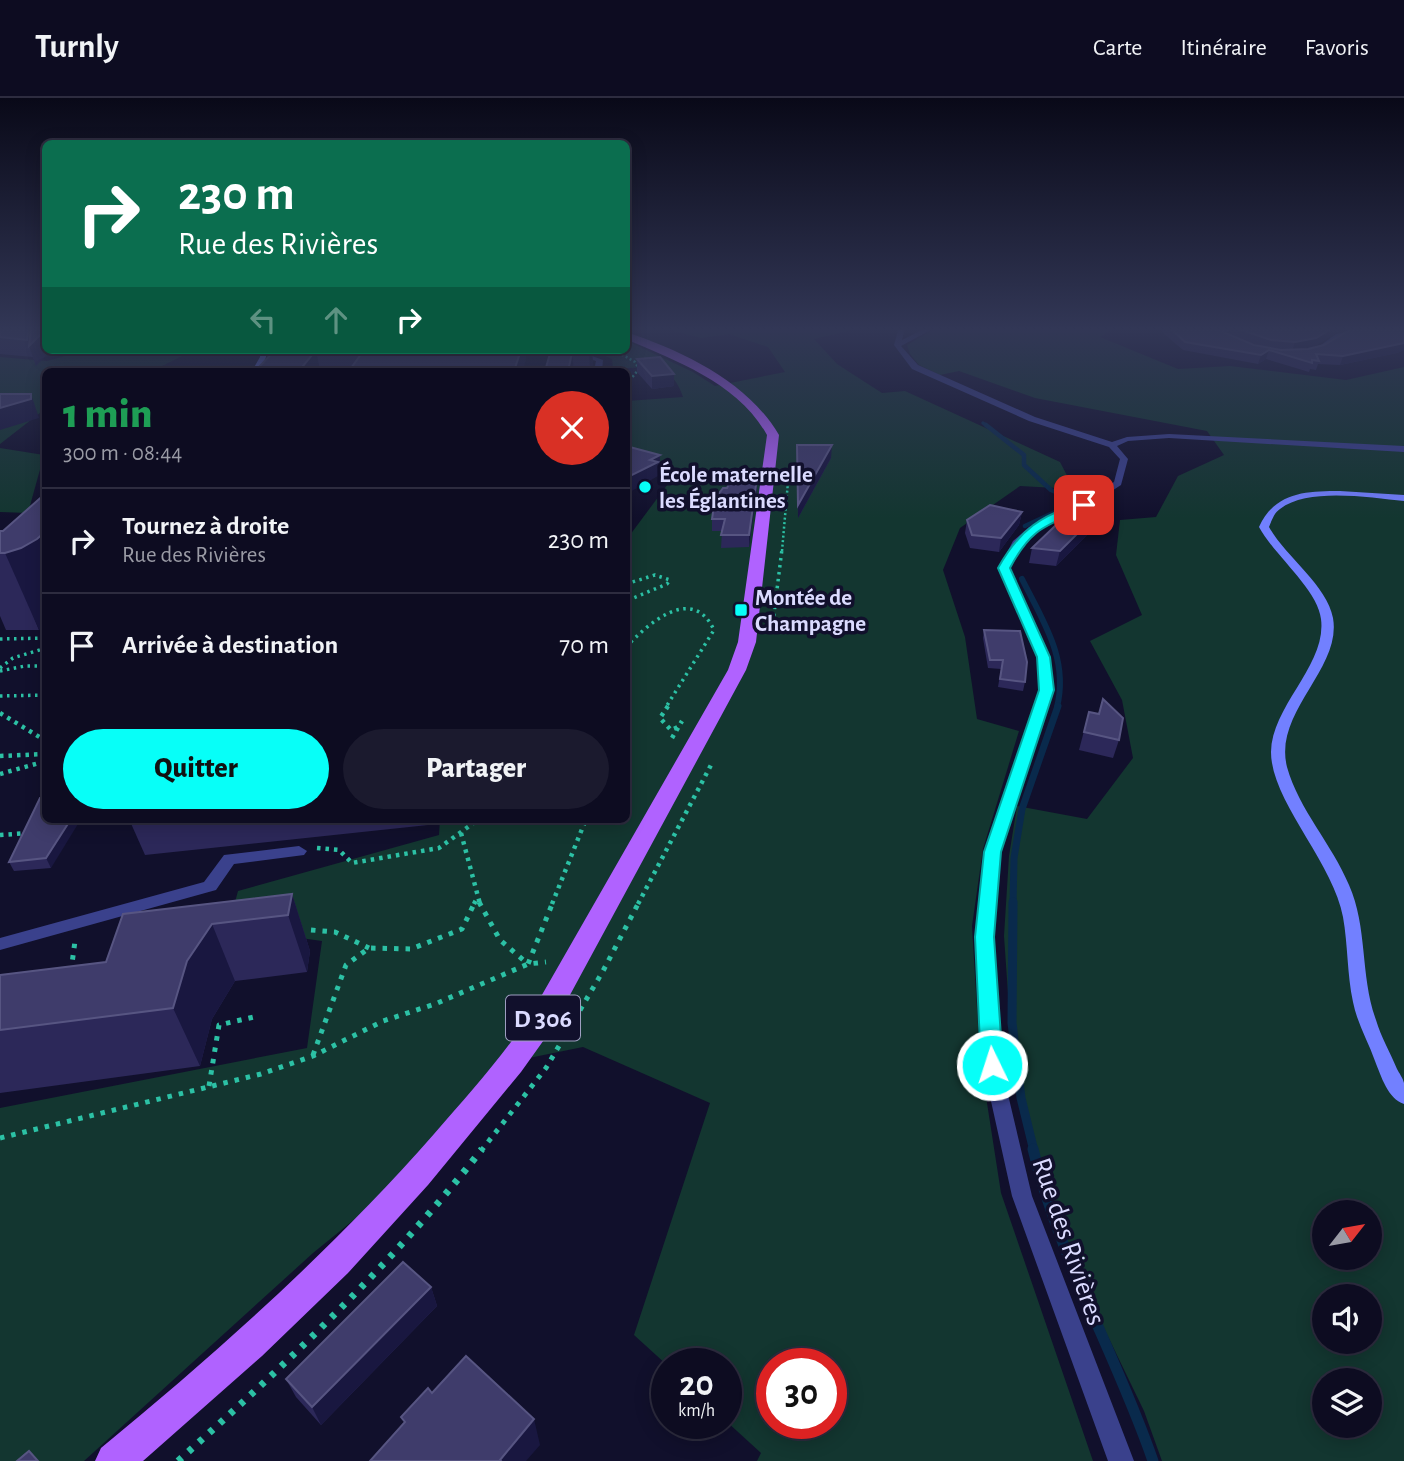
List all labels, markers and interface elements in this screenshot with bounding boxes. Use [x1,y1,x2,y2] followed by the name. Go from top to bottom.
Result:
[35,31,119,64] text: Turnly
[1093,36,1142,60] text: Carte
[1180,36,1267,60] text: Itinéraire
[1305,36,1369,60] text: Favoris
[63,168,154,259] icon: right
[178,170,295,219] text: 230 m
[178,228,378,260] text: Rue des Rivières
[244,301,282,339] icon: left
[317,301,355,339] icon: ahead
[390,301,428,339] icon: right
[535,391,609,465] button: close
[63,393,152,435] text: 1 min
[63,442,182,465] text: 300 m · 08:44
[659,461,813,513] place label: École maternelle les Églantines
[1054,475,1114,535] pin
[637,479,653,495] marker: École maternelle les Églantines
[1065,486,1103,524] icon: arrive
[122,513,289,539] text: Tournez à droite
[63,522,101,560] icon: right
[548,527,609,553] text: 230 m
[122,544,266,567] text: Rue des Rivières
[755,587,866,636] place label: Montée de Champagne
[733,602,749,618] marker: Montée de Champagne
[63,627,101,665] icon: arrive
[122,632,338,658] text: Arrivée à destination
[559,632,609,658] text: 70 m
[63,729,329,809] button: Quitter
[343,729,609,809] button: Partager
[506,995,580,1040] road number: D 306
[955,1028,1029,1102] position arrow
[1026,1154,1110,1329] street label: Rue des Rivières
[1312,1200,1382,1270] north arrow
[1312,1200,1382,1438] map controls
[1312,1284,1382,1354] button: sound
[756,1348,847,1439] speed limit sign: 30
[679,1367,714,1402] text: 20
[1312,1368,1382,1438] button: layers
[678,1402,715,1420] text: km/h

